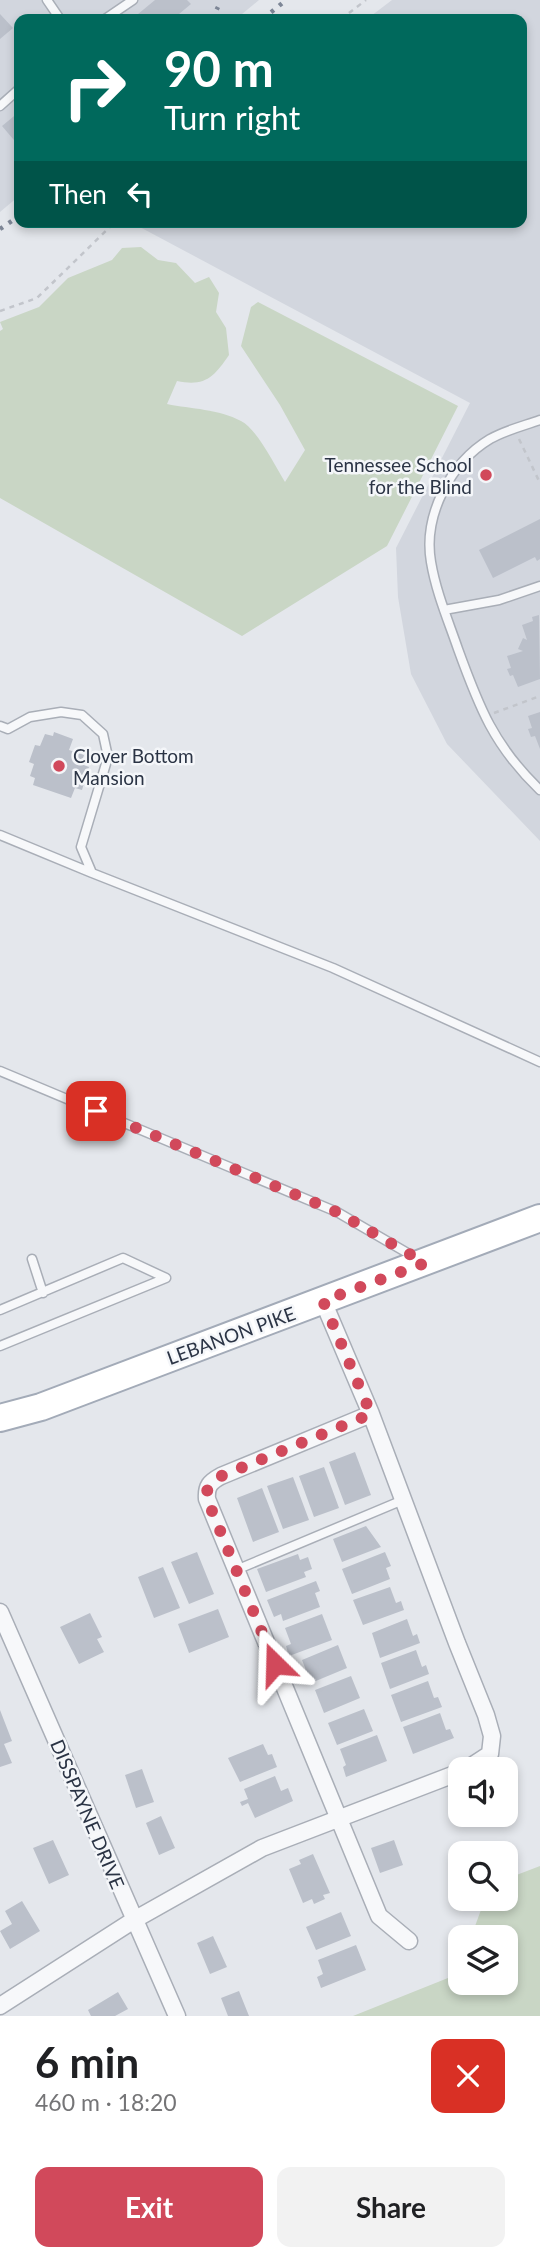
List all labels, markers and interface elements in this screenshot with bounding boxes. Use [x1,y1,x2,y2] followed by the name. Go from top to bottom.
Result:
[164,39,274,97] text: 90 m
[49,42,140,133] icon: right
[164,98,300,137] text: Turn right
[121,175,159,213] icon: left
[49,178,107,210] text: Then
[324,453,472,498] place label: Tennessee School for the Blind
[478,467,494,483] marker: Tennessee School for the Blind
[73,744,194,789] place label: Clover Bottom Mansion
[51,758,67,774] marker: Clover Bottom Mansion
[66,1081,126,1141] pin
[77,1092,115,1130] icon: arrive
[164,1301,298,1369] street label: LEBANON PIKE
[238,1627,312,1701] position arrow
[46,1736,130,1892] street label: DISSPAYNE DRIVE
[448,1757,518,1995] map controls
[448,1757,518,1827] button: sound
[448,1841,518,1911] button: search
[448,1925,518,1995] button: layers
[35,2037,139,2087] text: 6 min
[431,2039,505,2113] button: close
[35,2088,177,2116] text: 460 m · 18:20
[35,2167,263,2247] button: Exit
[277,2167,505,2247] button: Share

